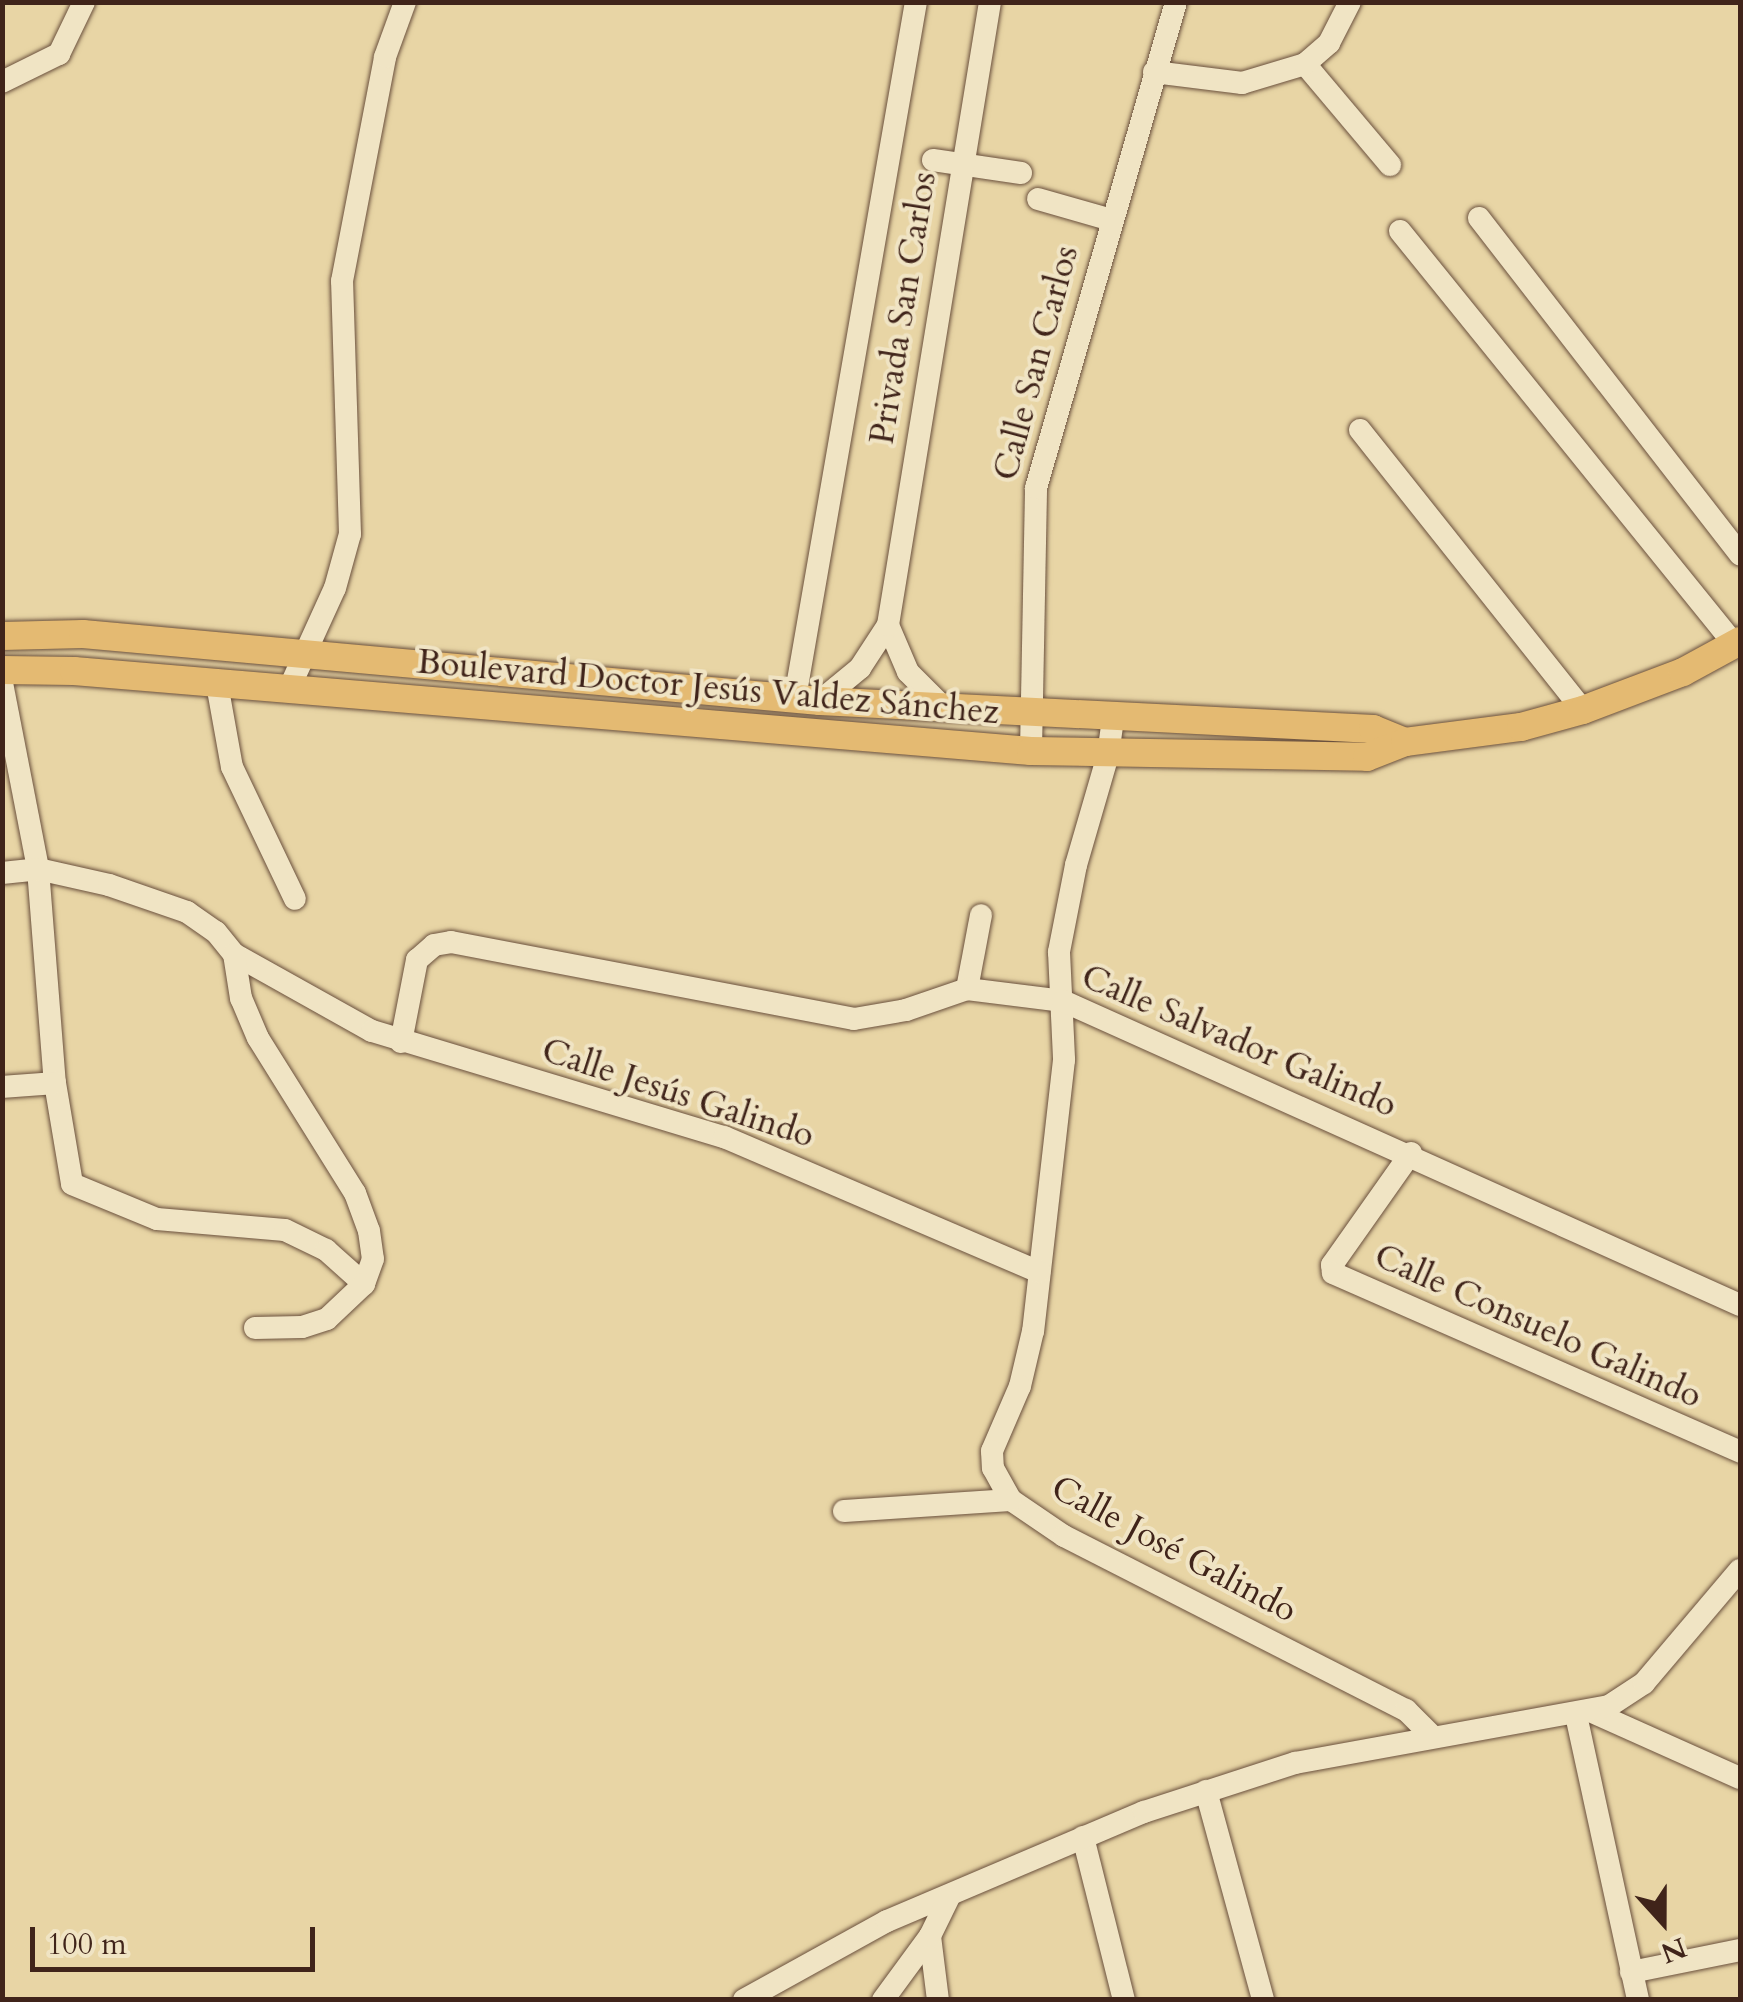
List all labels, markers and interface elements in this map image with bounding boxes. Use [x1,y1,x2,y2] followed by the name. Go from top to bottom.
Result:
[861,169,945,447] street label: Privada San Carlos
[985,241,1087,485] street label: Calle San Carlos
[415,641,1001,733] street label: Boulevard Doctor Jesús Valdez Sánchez
[1075,956,1403,1126] street label: Calle Salvador Galindo
[537,1029,819,1157] street label: Calle Jesús Galindo
[1368,1235,1708,1417] street label: Calle Consuelo Galindo
[1044,1467,1304,1631] street label: Calle José Galindo
[1613,1872,1713,1972] north arrow
[35,1907,320,1969] scale bar
[47,1924,127,1965] text: 100 m
[1656,1928,1692,1972] text: N

